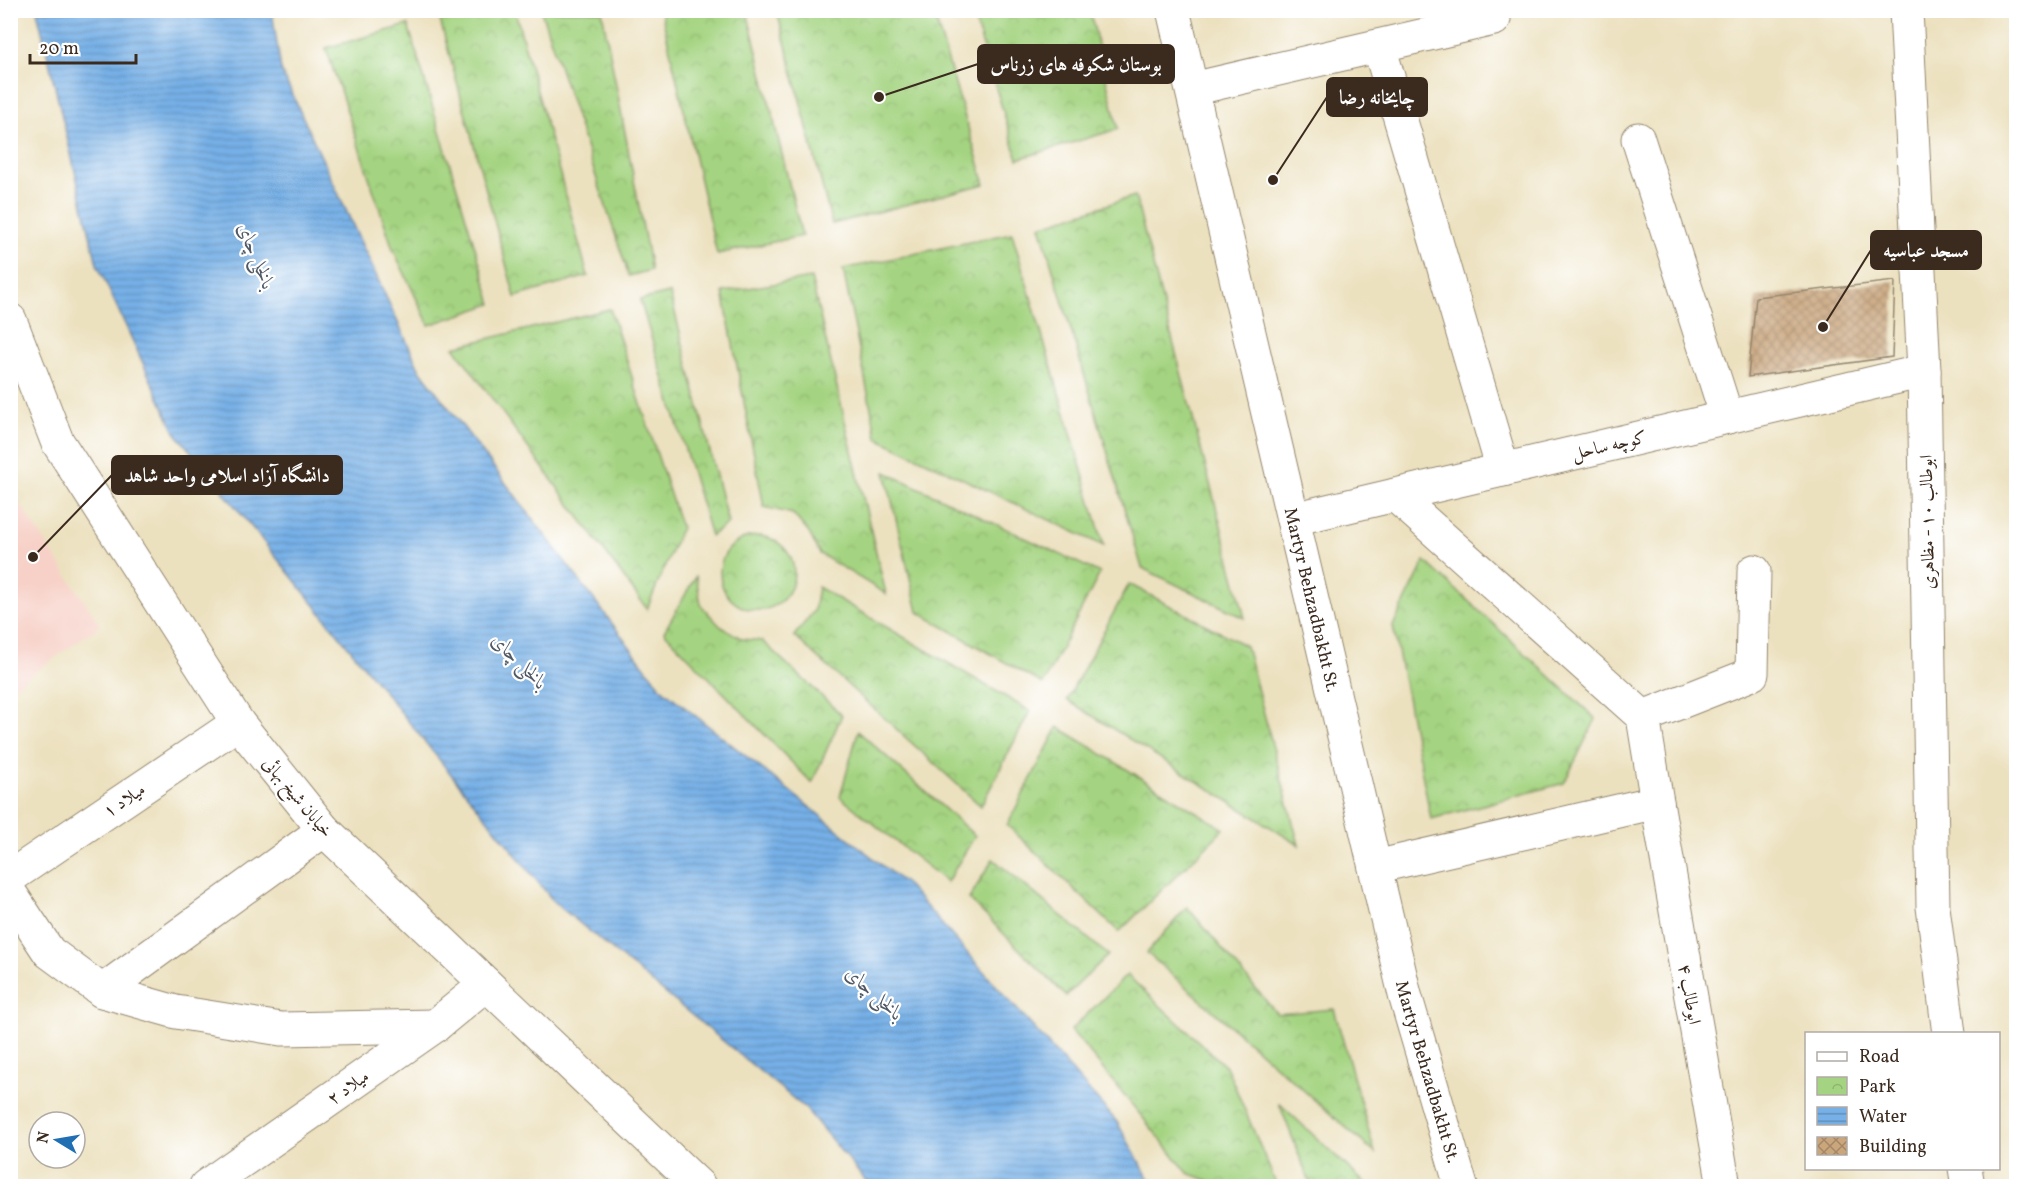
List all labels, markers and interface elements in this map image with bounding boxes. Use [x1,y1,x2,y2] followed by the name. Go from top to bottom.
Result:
[30,27,136,65] scale bar
[39,37,79,62] text: 20 m
[978,45,1174,83] callout: بوستان شکوفه های زرناس
[990,52,1162,80] text: بوستان شکوفه های زرناس
[1327,78,1427,116] callout: چایخانه رضا
[1339,85,1415,113] text: چایخانه رضا
[229,219,281,295] water label: بالخلی چای
[1871,231,1981,269] callout: مسجد عباسیه
[1883,238,1969,266] text: مسجد عباسیه
[1569,426,1649,467] street label: کوچه ساحل
[1915,454,1942,590] street label: ابوطالب ۱۰ - مظاهری
[112,456,342,494] callout: دانشگاه آزاد اسلامی واحد شاهد
[124,462,330,491] text: دانشگاه آزاد اسلامی واحد شاهد
[1277,505,1344,695] street label: Martyr Behzadbakht St.
[484,628,553,697] water label: بالخلی چای
[254,752,338,845] street label: خیابان شیخ بهائی
[99,778,151,824] street label: میلاد ۱
[838,961,909,1028] water label: بالخلی چای
[1671,962,1706,1027] street label: ابوطالب ۴
[1388,978,1465,1166] street label: Martyr Behzadbakht St.
[1805,1032,2000,1170] legend
[1859,1045,1900,1070] text: Road
[323,1065,375,1112] street label: میلاد ۲
[1859,1075,1896,1100] text: Park
[1859,1105,1907,1130] text: Water
[27,1110,87,1170] north arrow
[32,1129,56,1145] text: N
[1859,1135,1927,1160] text: Building

